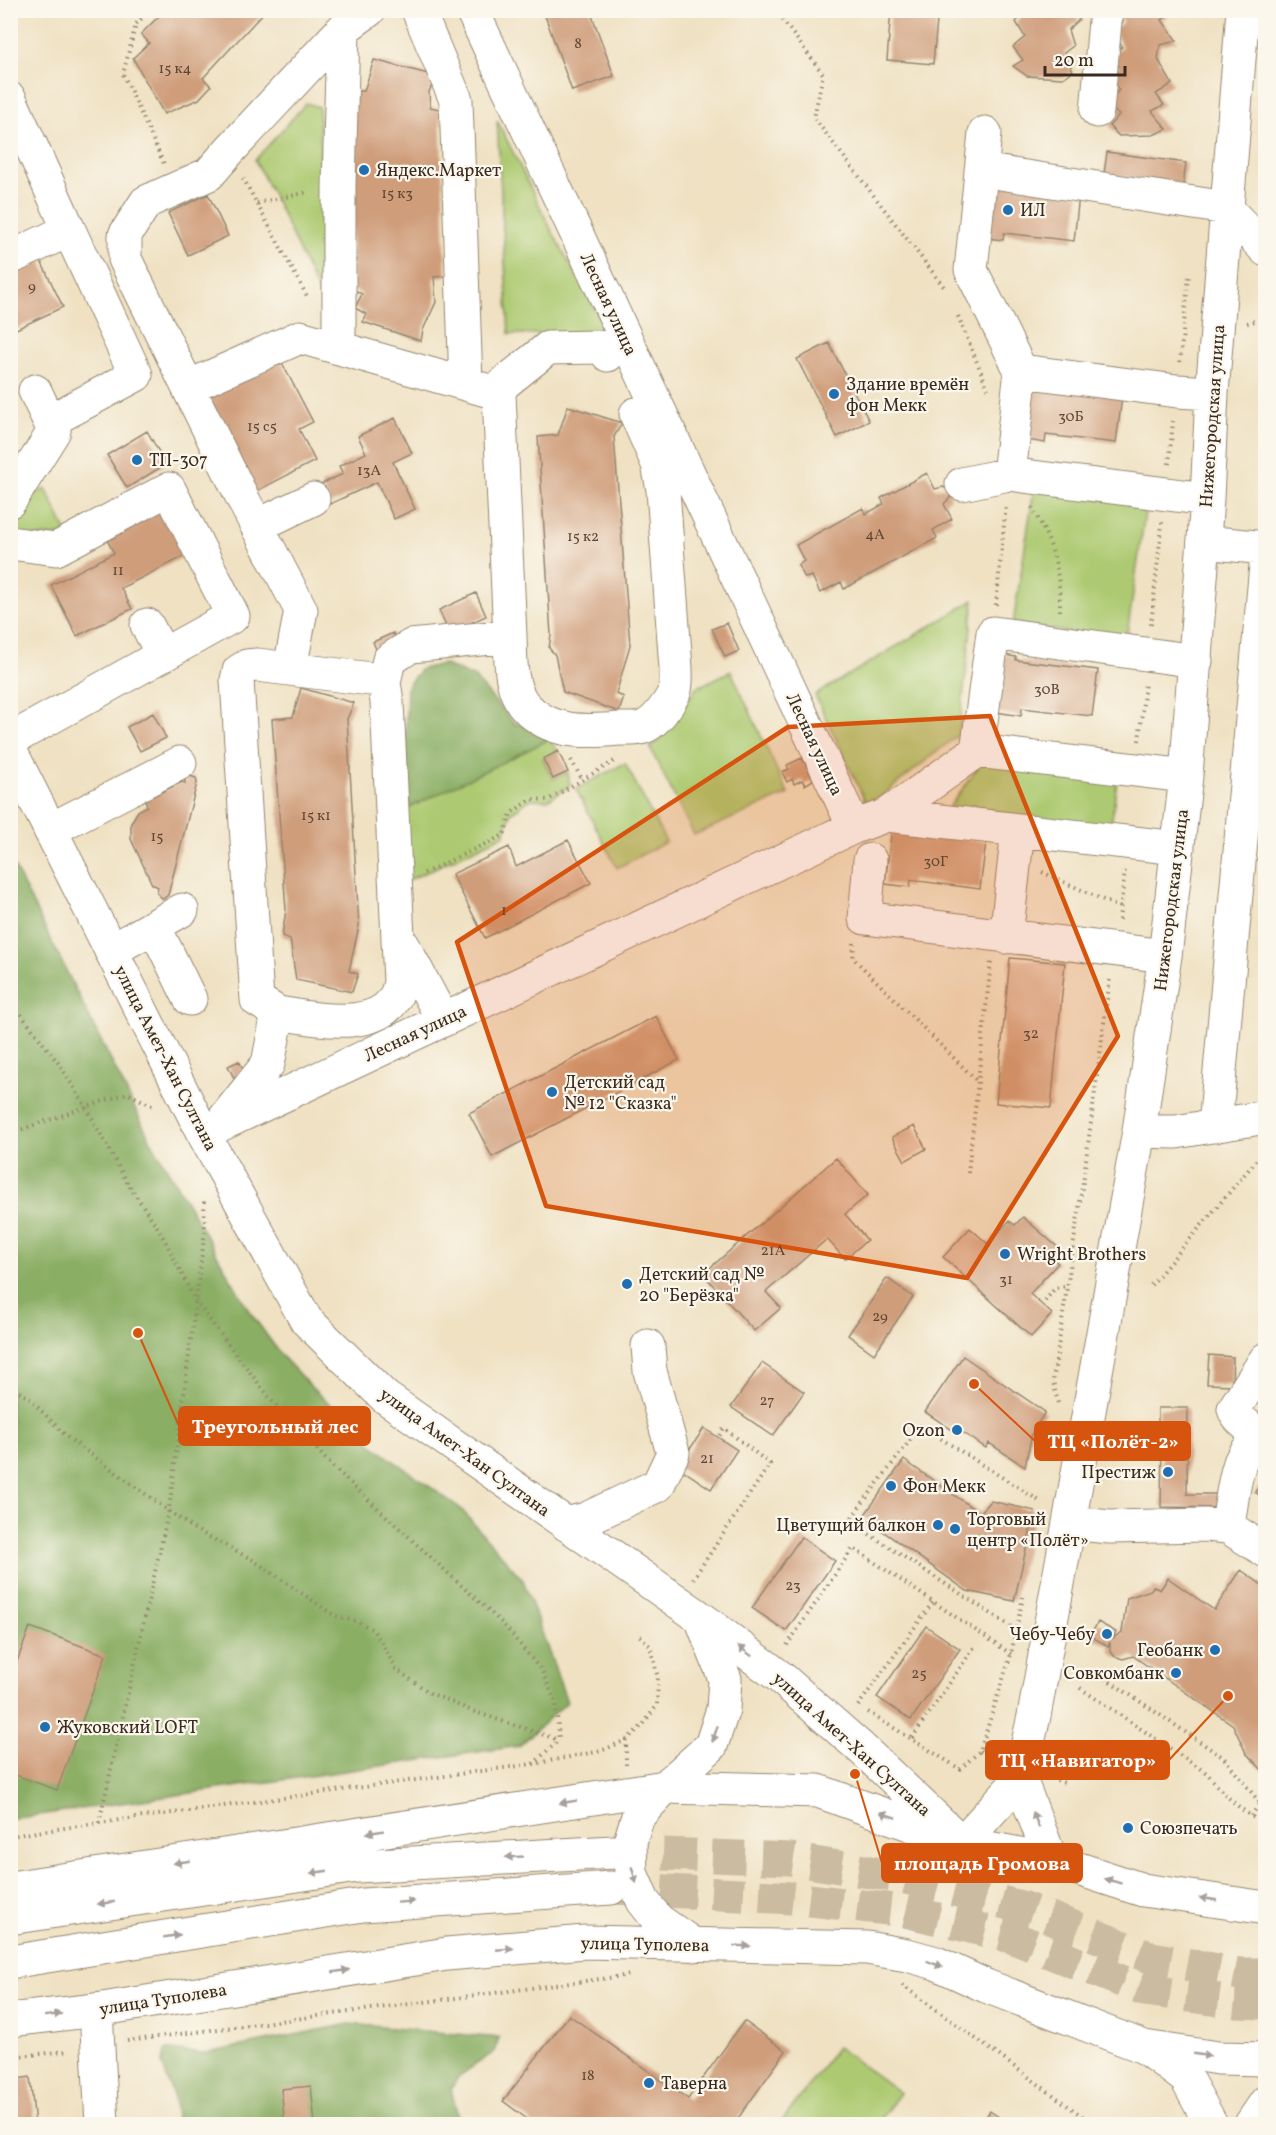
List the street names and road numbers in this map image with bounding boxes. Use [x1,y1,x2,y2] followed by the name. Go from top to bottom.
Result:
[573,249,642,360] street label: Лесная улица
[1195,324,1232,509] street label: Нижегородская улица
[779,689,848,800] street label: Лесная улица
[1149,808,1196,993] street label: Нижегородская улица
[107,961,223,1156] street label: улица Амет-Хан Султана
[360,1000,471,1069] street label: Лесная улица
[374,1383,555,1524] street label: улица Амет-Хан Султана
[766,1667,936,1823] street label: улица Амет-Хан Султана
[580,1932,710,1959] street label: улица Туполева
[98,1978,229,2023] street label: улица Туполева

